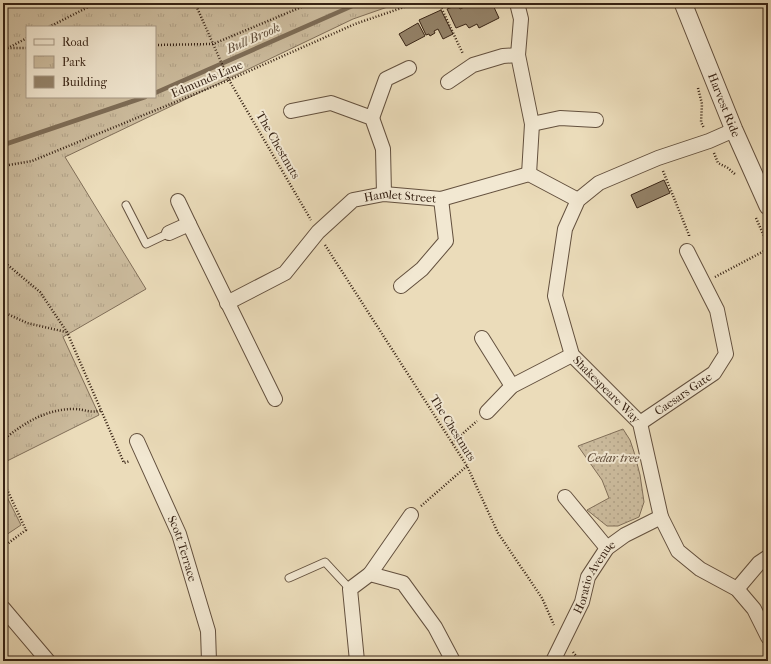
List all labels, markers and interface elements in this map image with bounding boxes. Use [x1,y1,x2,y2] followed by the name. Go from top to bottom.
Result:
[223,19,282,57] water label: Bull Brook
[26,26,156,98] legend
[62,35,89,49] text: Road
[62,55,87,69] text: Park
[169,58,245,100] street label: Edmunds Lane
[705,71,743,139] street label: Harvest Ride
[62,75,107,89] text: Building
[253,109,303,182] street label: The Chestnuts
[363,186,438,206] street label: Hamlet Street
[570,353,644,427] street label: Shakespeare Way
[652,370,714,418] street label: Caesars Gate
[427,392,479,464] street label: The Chestnuts
[587,451,640,465] park label: Cedar tree
[165,513,200,583] street label: Scott Terrace
[570,537,618,616] street label: Horatio Avenue

